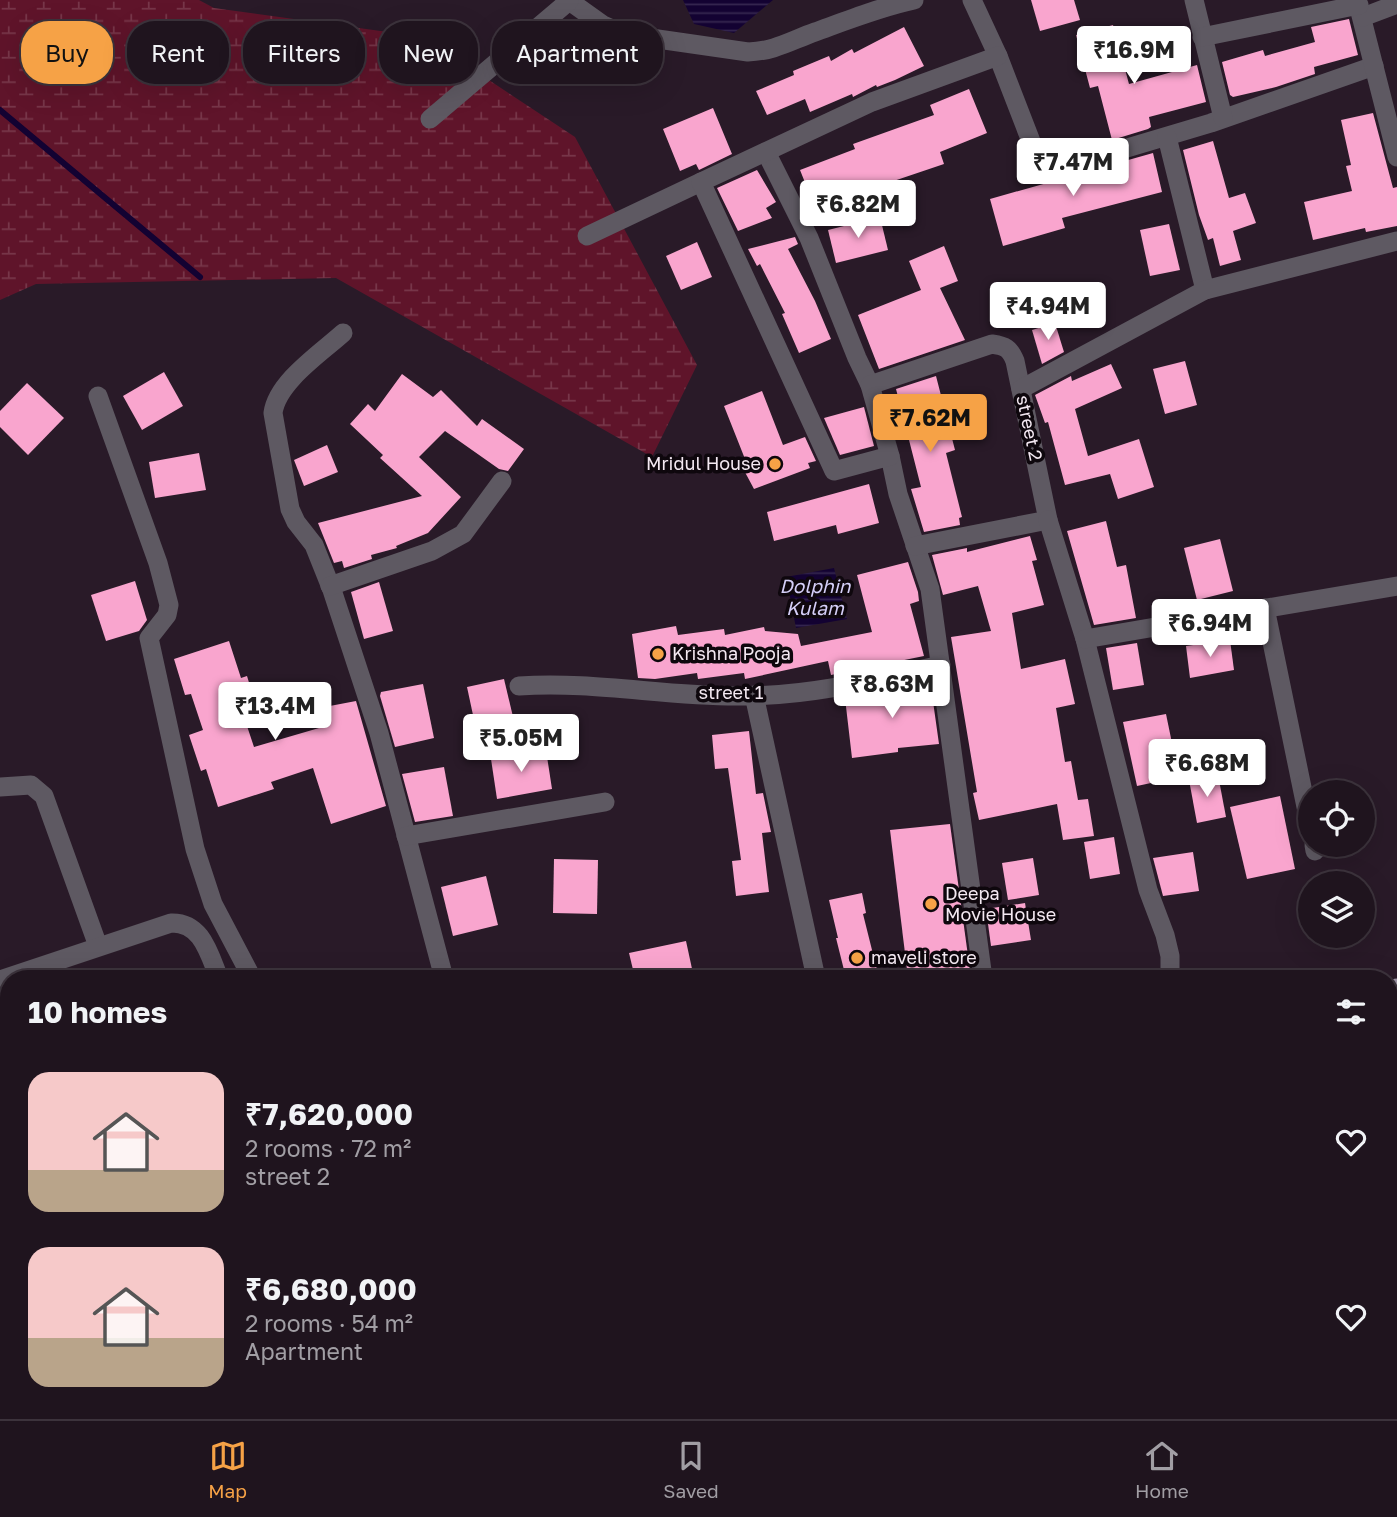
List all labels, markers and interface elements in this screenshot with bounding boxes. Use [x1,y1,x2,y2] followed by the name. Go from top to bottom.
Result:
[21,21,113,84] chip: Buy
[127,21,229,84] chip: Rent
[243,21,365,84] chip: Filters
[379,21,478,84] chip: New
[492,21,663,84] chip: Apartment
[1077,27,1191,86] pin: ₹16.9M
[1093,35,1175,63] text: ₹16.9M
[1016,138,1130,198] pin: ₹7.47M
[1033,147,1113,175] text: ₹7.47M
[801,180,915,240] pin: ₹6.82M
[816,189,900,217] text: ₹6.82M
[991,282,1105,342] pin: ₹4.94M
[1006,291,1090,319] text: ₹4.94M
[1012,393,1048,463] street label: street 2
[873,394,987,454] pin: ₹7.62M
[889,403,971,431] text: ₹7.62M
[646,452,761,474] place label: Mridul House
[767,456,783,472] marker: Mridul House
[780,574,852,619] water label: Dolphin Kulam
[1153,600,1267,659] pin: ₹6.94M
[1168,608,1252,636] text: ₹6.94M
[672,642,791,664] place label: Krishna Pooja
[650,646,666,662] marker: Krishna Pooja
[835,660,949,720] pin: ₹8.63M
[850,669,934,697] text: ₹8.63M
[699,681,764,703] street label: street 1
[218,682,332,742] pin: ₹13.4M
[234,691,316,719] text: ₹13.4M
[464,714,578,774] pin: ₹5.05M
[479,723,563,751] text: ₹5.05M
[1150,740,1264,799] pin: ₹6.68M
[1165,748,1249,776] text: ₹6.68M
[1298,780,1375,948] map controls
[1298,780,1375,857] button: locate
[1298,871,1375,948] button: layers
[945,882,1056,925] place label: Deepa Movie House
[923,896,939,912] marker: Deepa Movie House
[871,946,977,968] place label: maveli store
[849,950,865,966] marker: maveli store
[1332,993,1370,1031] icon: filters
[28,994,167,1030] text: 10 homes
[245,1096,413,1132] text: ₹7,620,000
[84,1100,168,1184] icon: home
[1332,1123,1370,1161] icon: heart
[245,1134,411,1162] text: 2 rooms · 72 m²
[245,1162,330,1190] text: street 2
[245,1271,417,1307] text: ₹6,680,000
[84,1275,168,1359] icon: home
[1332,1298,1370,1336] icon: heart
[245,1309,413,1337] text: 2 rooms · 54 m²
[245,1337,363,1365] text: Apartment
[208,1437,247,1502] tab: Map
[663,1437,719,1502] tab: Saved
[1135,1437,1189,1502] tab: Home

